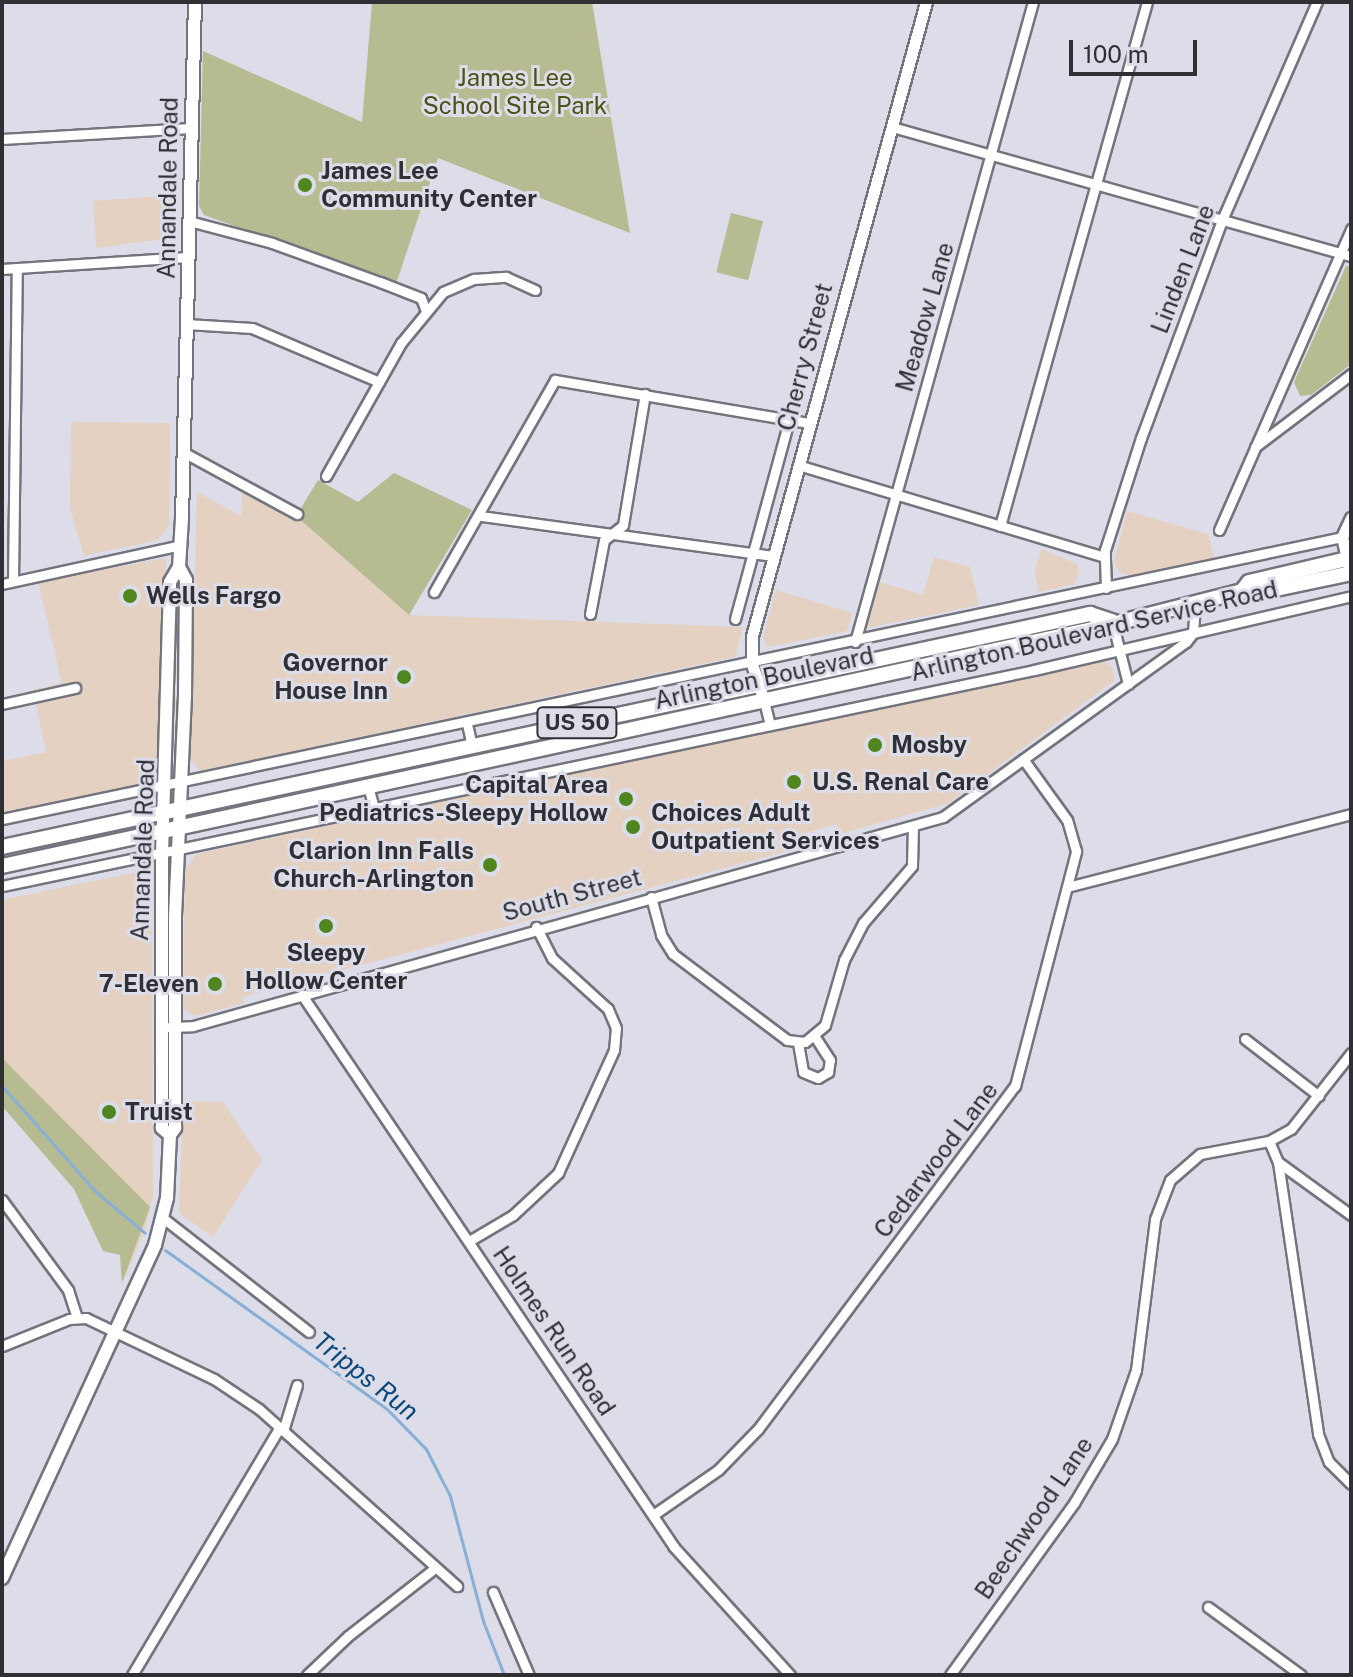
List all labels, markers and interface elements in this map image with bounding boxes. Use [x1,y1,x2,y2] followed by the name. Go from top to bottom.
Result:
[1073,24,1201,74] scale bar
[1083,40,1149,68] text: 100 m
[423,64,607,120] park label: James Lee School Site Park
[152,97,184,279] street label: Annandale Road
[321,157,537,213] place label: James Lee Community Center
[296,176,314,194] marker: James Lee Community Center
[1145,201,1221,337] street label: Linden Lane
[890,239,960,395] street label: Meadow Lane
[771,280,839,434] street label: Cherry Street
[908,575,1280,687] street label: Arlington Boulevard Service Road
[146,582,281,610] place label: Wells Fargo
[121,587,139,605] marker: Wells Fargo
[652,641,876,715] street label: Arlington Boulevard
[274,649,388,705] place label: Governor House Inn
[395,668,413,686] marker: Governor House Inn
[535,705,619,741] road number: US 50
[891,731,967,759] place label: Mosby
[866,736,884,754] marker: Mosby
[125,758,161,942] street label: Annandale Road
[812,768,989,796] place label: U.S. Renal Care
[319,771,608,827] place label: Capital Area Pediatrics-Sleepy Hollow
[783,771,805,793] marker: U.S. Renal Care
[615,788,637,810] marker: Capital Area Pediatrics-Sleepy Hollow
[651,799,880,855] place label: Choices Adult Outpatient Services
[622,816,644,838] marker: Choices Adult Outpatient Services
[273,837,474,893] place label: Clarion Inn Falls Church-Arlington
[481,856,499,874] marker: Clarion Inn Falls Church-Arlington
[499,863,645,927] street label: South Street
[317,917,335,935] marker: Sleepy Hollow Center
[245,939,407,995] place label: Sleepy Hollow Center
[99,970,199,998] place label: 7-Eleven
[206,975,224,993] marker: 7-Eleven
[868,1077,1004,1243] street label: Cedarwood Lane
[125,1098,193,1126] place label: Truist
[100,1103,118,1121] marker: Truist
[487,1241,621,1421] street label: Holmes Run Road
[307,1325,425,1427] water label: Tripps Run
[969,1431,1099,1605] street label: Beechwood Lane

